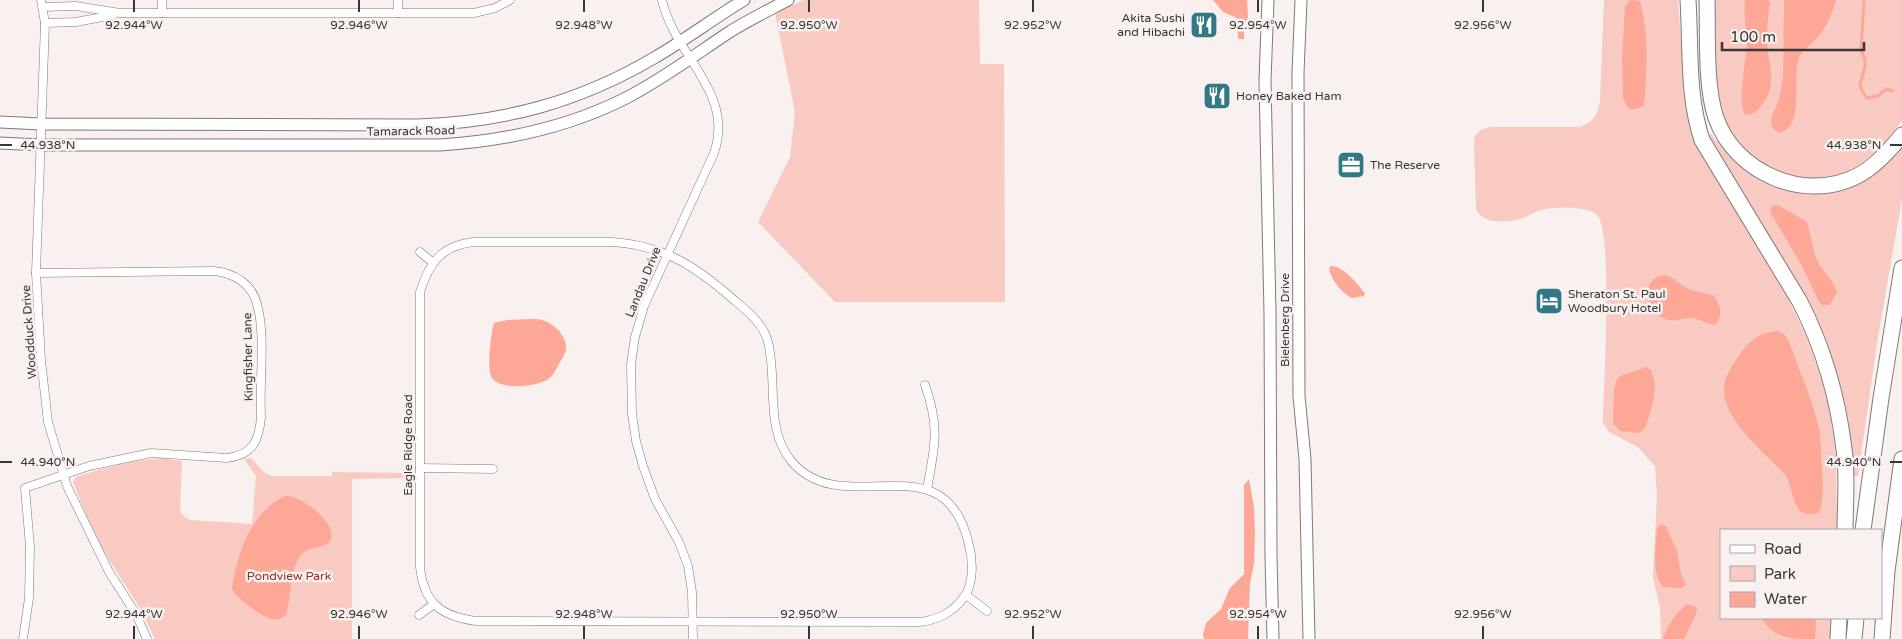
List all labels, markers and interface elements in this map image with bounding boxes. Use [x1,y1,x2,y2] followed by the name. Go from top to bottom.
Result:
[1189,10,1219,40] restaurant icon: Akita Sushi and Hibachi
[1117,11,1185,39] place label: Akita Sushi and Hibachi
[105,18,163,32] text: 92.944°W
[330,18,388,32] text: 92.946°W
[555,18,613,32] text: 92.948°W
[780,18,838,32] text: 92.950°W
[1004,18,1062,32] text: 92.952°W
[1229,18,1287,32] text: 92.954°W
[1454,18,1512,32] text: 92.956°W
[1722,20,1864,52] scale bar
[1730,28,1776,46] text: 100 m
[1202,81,1232,111] restaurant icon: Honey Baked Ham
[1236,89,1342,103] place label: Honey Baked Ham
[367,123,455,139] street label: Tamarack Road
[21,138,75,152] text: 44.938°N
[1827,138,1881,152] text: 44.938°N
[1336,150,1366,180] office icon: The Reserve
[1370,158,1440,172] place label: The Reserve
[622,244,664,319] street label: Landau Drive
[1278,273,1292,367] street label: Bielenberg Drive
[19,284,39,379] street label: Woodduck Drive
[1534,286,1564,316] hotel icon: Sheraton St. Paul Woodbury Hotel
[1568,287,1666,315] place label: Sheraton St. Paul Woodbury Hotel
[240,312,256,402] street label: Kingfisher Lane
[401,394,415,496] street label: Eagle Ridge Road
[21,455,75,469] text: 44.940°N
[1827,455,1881,469] text: 44.940°N
[1720,529,1882,619] legend
[1764,540,1802,558] text: Road
[1764,565,1796,583] text: Park
[247,569,332,583] park label: Pondview Park
[1764,590,1807,608] text: Water
[105,607,163,621] text: 92.944°W
[330,607,388,621] text: 92.946°W
[555,607,613,621] text: 92.948°W
[780,607,838,621] text: 92.950°W
[1004,607,1062,621] text: 92.952°W
[1229,607,1287,621] text: 92.954°W
[1454,607,1512,621] text: 92.956°W

